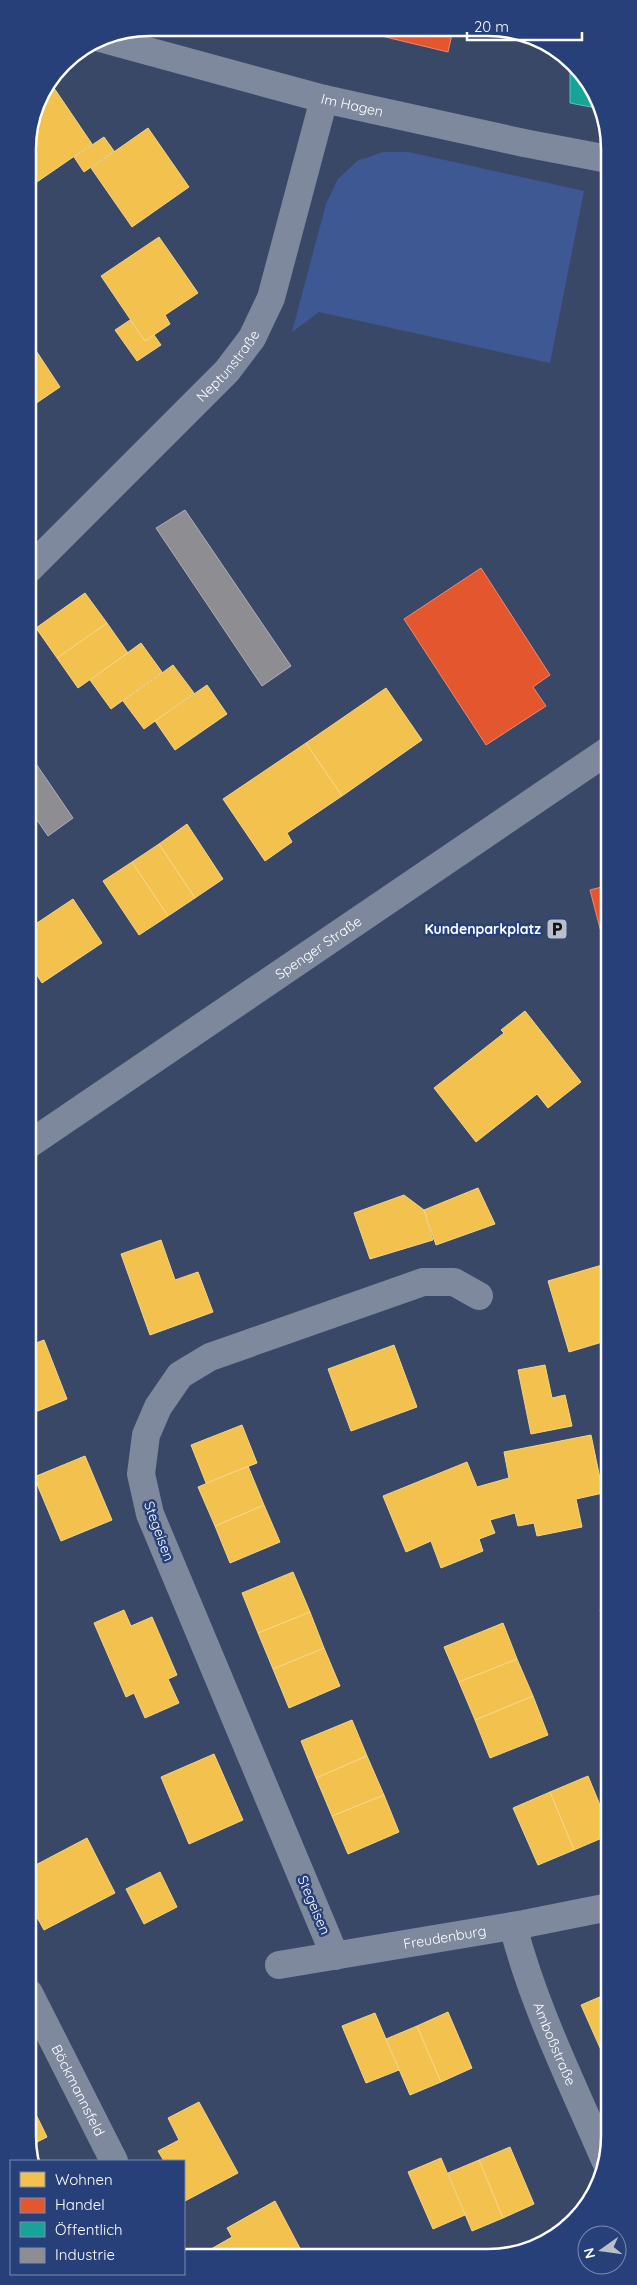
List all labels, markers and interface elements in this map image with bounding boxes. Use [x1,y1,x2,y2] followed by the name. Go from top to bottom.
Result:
[467,10,582,42] scale bar
[474,17,509,36] text: 20 m
[319,90,385,121] street label: Im Hagen
[192,327,263,406] street label: Neptunstraße
[272,912,365,983] street label: Spenger Straße
[545,917,569,941] parking icon: Kundenparkplatz
[425,920,541,938] place label: Kundenparkplatz
[140,1499,178,1563] street label: Stegeisen
[294,1873,334,1937] street label: Stegeisen
[402,1921,487,1953] street label: Freudenburg
[529,1999,580,2088] street label: Amboßstraße
[48,2041,109,2139] street label: Böckmannsfeld
[10,2160,185,2275] legend
[55,2170,113,2189] text: Wohnen
[55,2195,105,2214] text: Handel
[55,2220,122,2239] text: Öffentlich
[577,2225,627,2275] north arrow
[55,2245,115,2264] text: Industrie
[579,2246,599,2260] text: N

